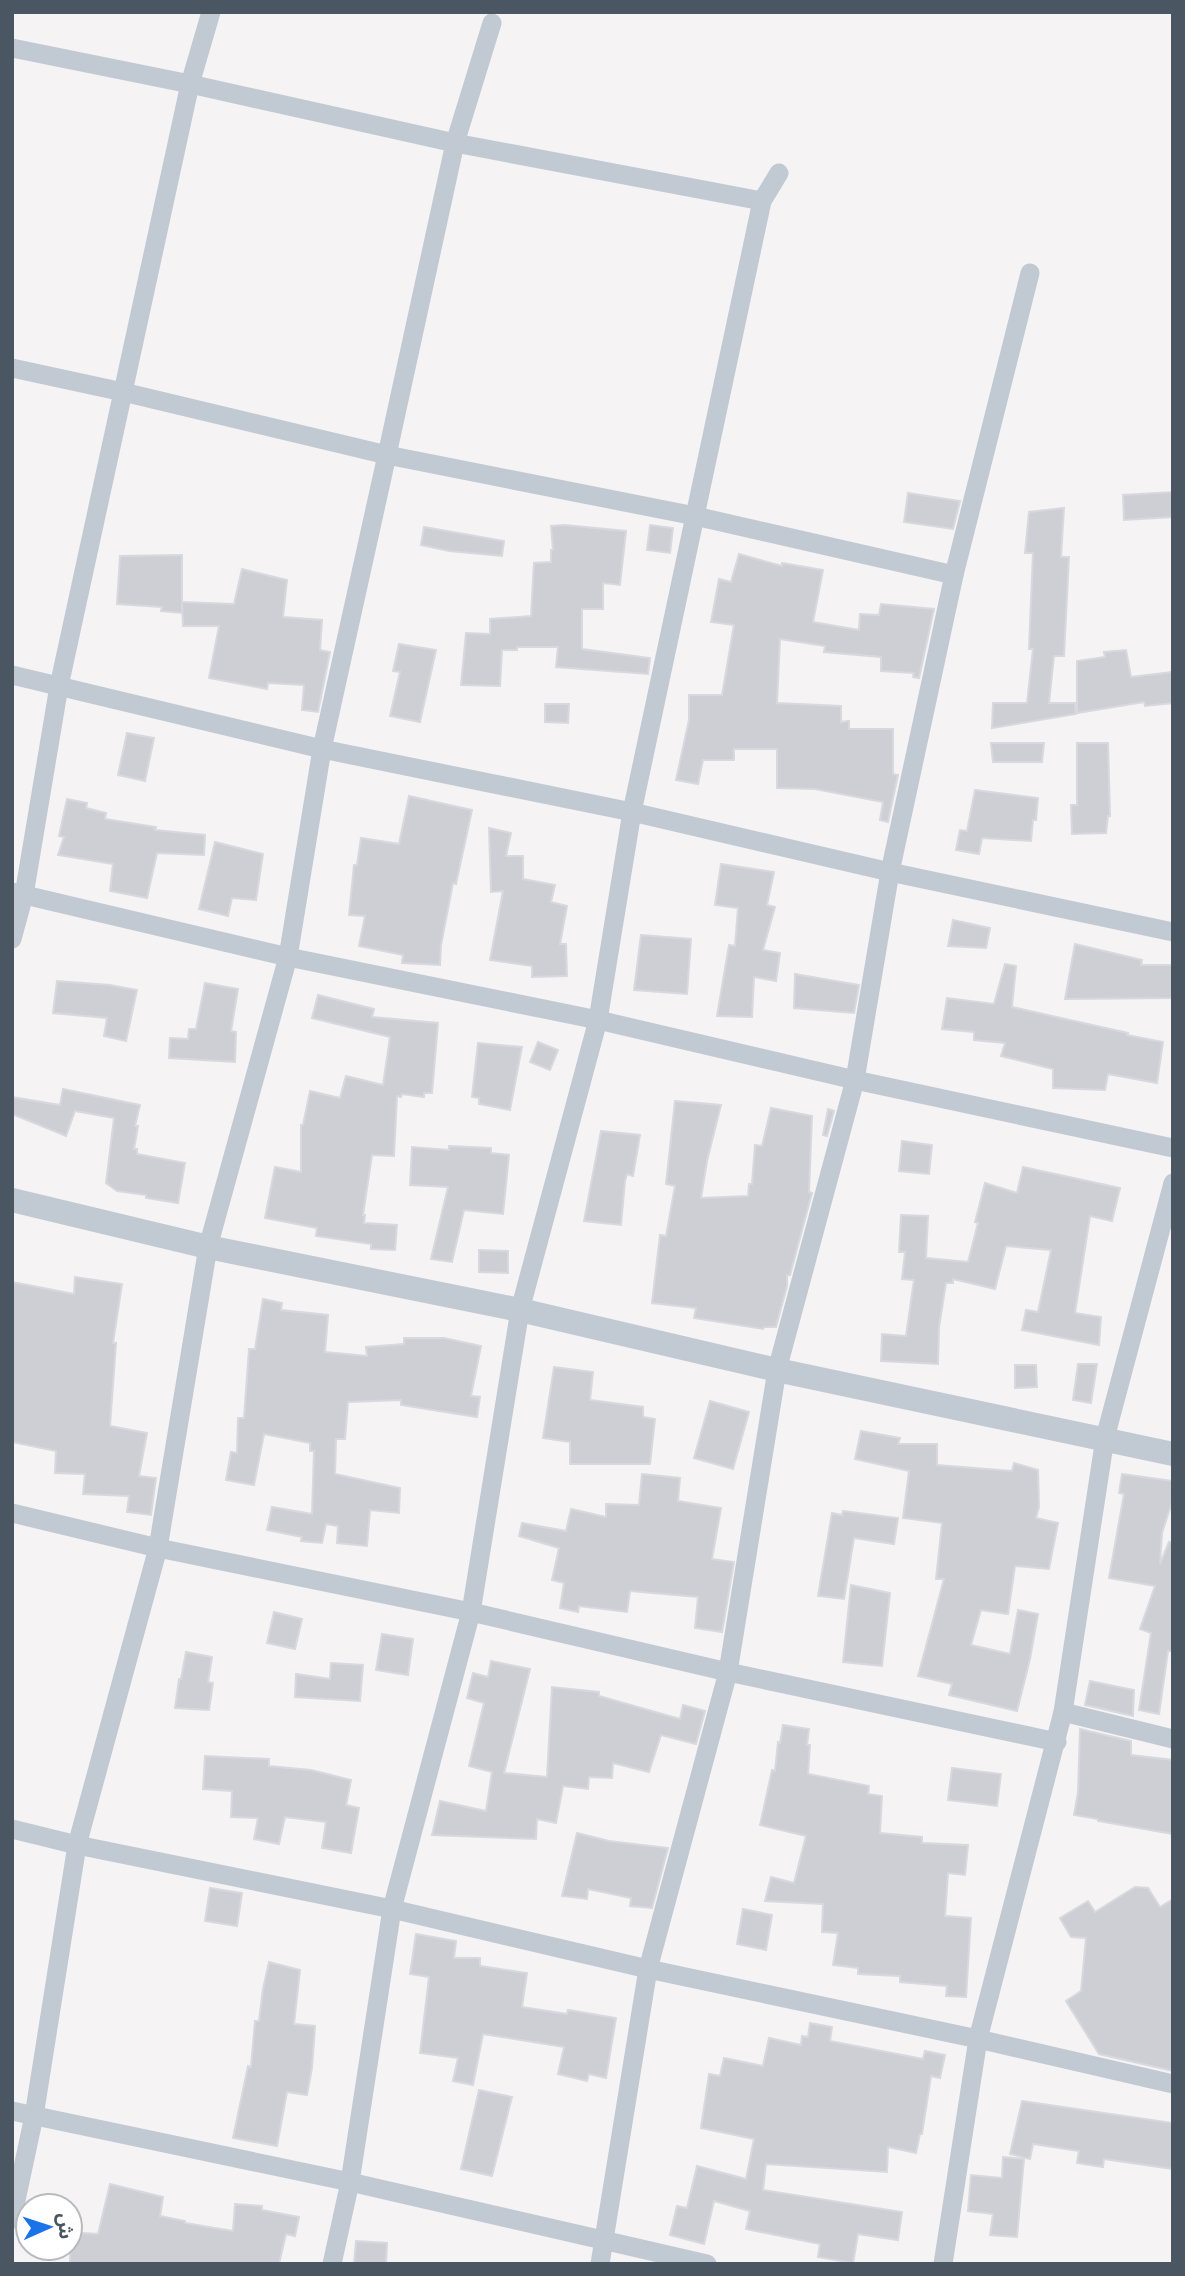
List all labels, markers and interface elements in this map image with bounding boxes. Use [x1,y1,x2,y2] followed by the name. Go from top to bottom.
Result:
[14,2192,84,2262] north arrow
[54,2212,79,2240] text: ش

